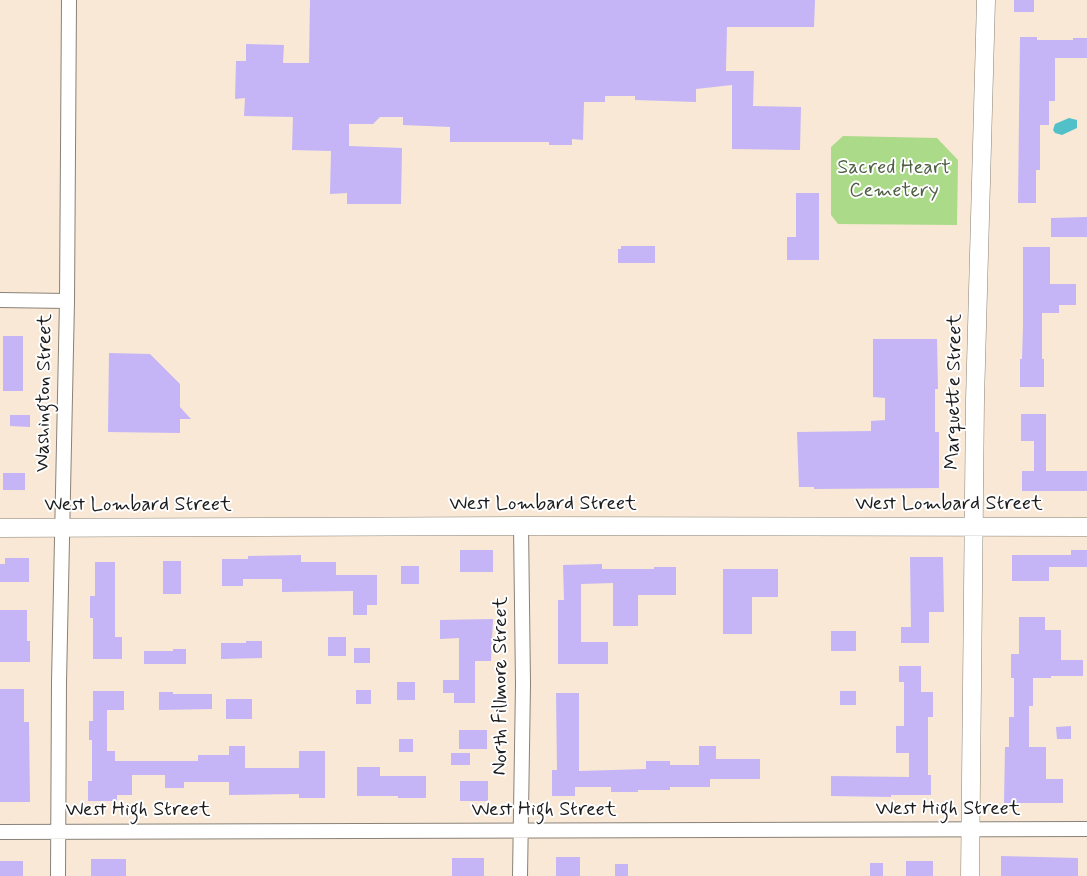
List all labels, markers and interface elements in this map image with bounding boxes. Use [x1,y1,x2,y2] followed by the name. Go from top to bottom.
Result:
[837,157,951,204] park label: Sacred Heart Cemetery
[32,314,58,472] street label: Washington Street
[942,314,968,470] street label: Marquette Street
[449,493,637,517] street label: West Lombard Street
[855,493,1043,517] street label: West Lombard Street
[44,494,232,518] street label: West Lombard Street
[490,597,514,775] street label: North Fillmore Street
[875,798,1021,822] street label: West High Street
[65,799,211,823] street label: West High Street
[471,799,617,823] street label: West High Street

